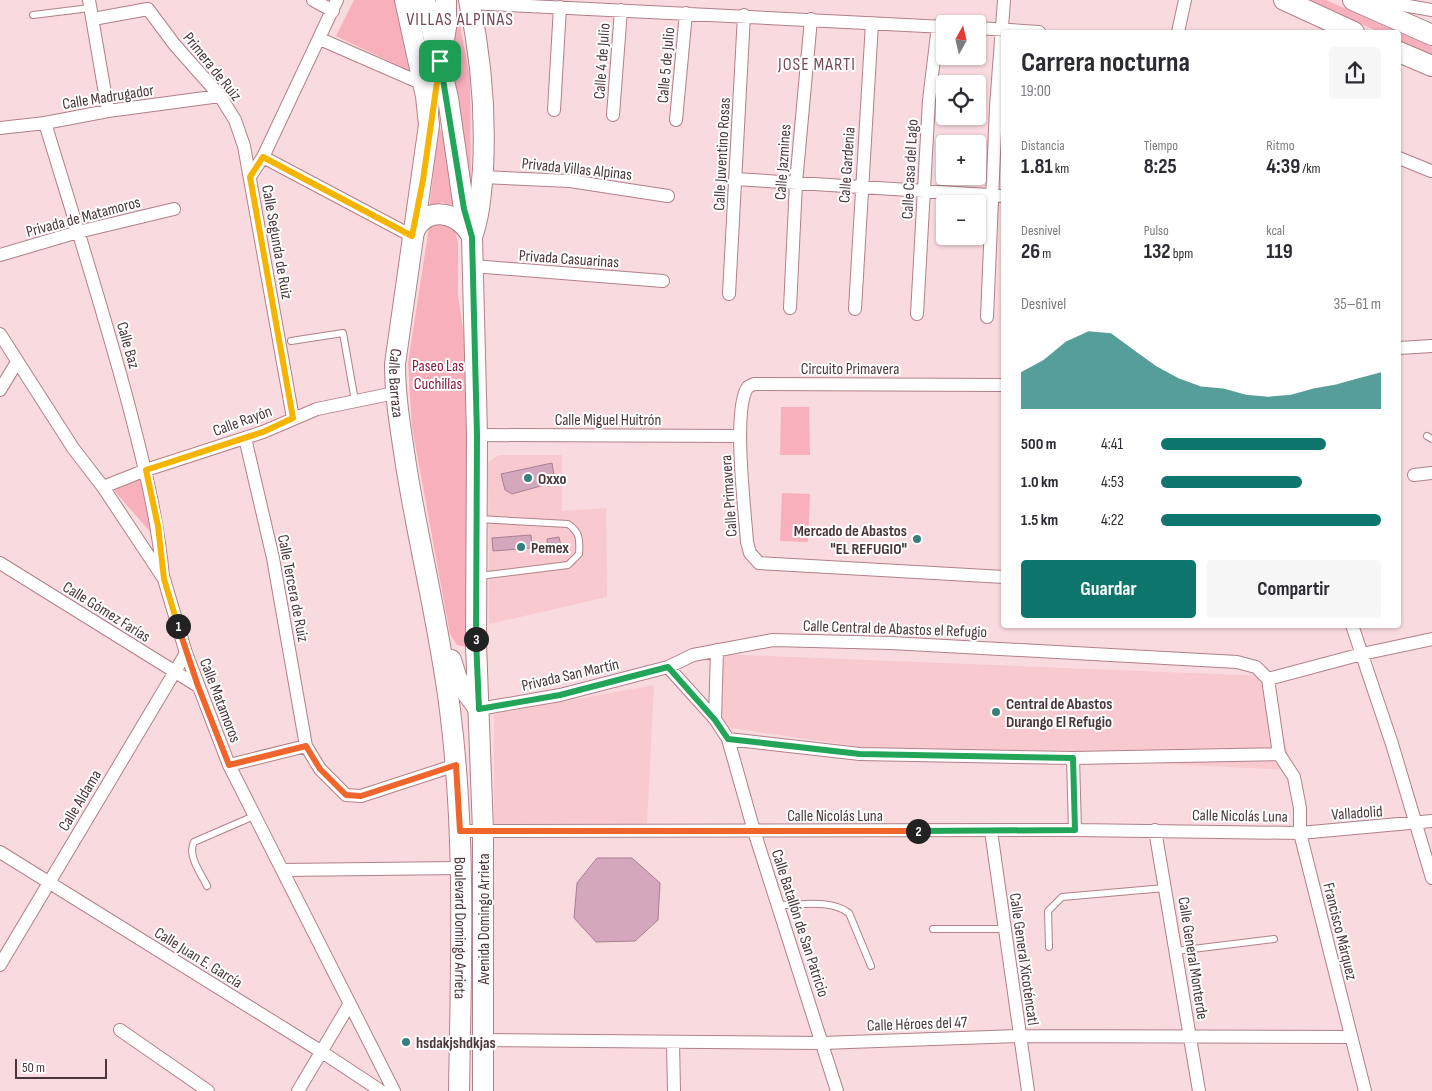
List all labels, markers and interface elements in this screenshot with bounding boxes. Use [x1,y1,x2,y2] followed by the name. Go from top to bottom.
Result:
[406,9,514,30] district label: VILLAS ALPINAS
[936,15,986,65] north arrow
[936,15,986,245] map controls
[590,22,615,100] street label: Calle 4 de Julio
[654,26,679,104] street label: Calle 5 de Julio
[178,29,245,105] street label: Primera de Ruiz
[419,40,461,82] pin
[1021,46,1190,79] text: Carrera nocturna
[426,47,454,75] icon: arrive
[1329,47,1381,99] button: share
[777,54,856,75] district label: JOSE MARTI
[936,75,986,125] button: locate
[61,81,156,114] street label: Calle Madrugador
[1021,82,1051,101] text: 19:00
[710,97,735,211] street label: Calle Juventino Rosas
[898,119,923,220] street label: Calle Casa del Lago
[771,123,796,201] street label: Calle Jazmines
[835,126,860,204] street label: Calle Gardenia
[936,135,986,185] button: +
[1021,137,1065,154] text: Distancia
[1144,137,1178,154] text: Tiempo
[1266,137,1294,154] text: Ritmo
[521,154,633,185] street label: Privada Villas Alpinas
[1021,154,1053,179] text: 1.81
[1144,154,1177,179] text: 8:25
[1266,154,1300,179] text: 4:39
[1053,160,1069,177] text: km
[1300,160,1321,177] text: /km
[257,184,296,301] street label: Calle Segunda de Ruiz
[24,193,143,242] street label: Privada de Matamoros
[936,195,986,245] button: −
[1021,222,1061,239] text: Desnivel
[1144,222,1169,239] text: Pulso
[1266,222,1285,239] text: kcal
[1021,239,1040,264] text: 26
[1144,239,1171,264] text: 132
[1266,239,1293,264] text: 119
[1040,245,1051,262] text: m
[1171,245,1193,262] text: bpm
[518,247,620,272] street label: Privada Casuarinas
[1021,295,1066,314] text: Desnivel
[1334,295,1381,314] text: 35–61 m
[112,320,143,371] street label: Calle Baz
[384,347,407,419] street label: Calle Barraza
[412,357,464,394] park label: Paseo Las Cuchillas
[801,360,899,379] street label: Circuito Primavera
[210,402,275,441] street label: Calle Rayón
[555,411,661,430] street label: Calle Miguel Huitrón
[1021,435,1056,454] text: 500 m
[1101,435,1123,454] text: 4:41
[717,454,742,538] street label: Calle Primavera
[538,470,566,489] place label: Oxxo
[522,472,534,484] marker: Oxxo
[1021,473,1058,492] text: 1.0 km
[1101,473,1124,492] text: 4:53
[1021,511,1058,530] text: 1.5 km
[1101,511,1124,530] text: 4:22
[794,522,907,559] place label: Mercado de Abastos "EL REFUGIO"
[273,533,312,644] street label: Calle Tercera de Ruiz
[911,533,923,545] marker: Mercado de Abastos "EL REFUGIO"
[531,539,569,558] place label: Pemex
[515,541,527,553] marker: Pemex
[1021,560,1196,618] button: Guardar
[1206,560,1381,618] button: Compartir
[59,578,154,647] street label: Calle Gómez Farías
[166,614,190,638] pin: 1
[803,617,987,642] street label: Calle Central de Abastos el Refugio
[176,618,181,635] text: 1
[464,626,488,652] pin: 3
[473,631,480,648] text: 3
[520,655,621,696] street label: Privada San Martín
[195,656,244,746] street label: Calle Matamoros
[1006,695,1112,732] place label: Central de Abastos Durango El Refugio
[990,706,1002,718] marker: Central de Abastos Durango El Refugio
[55,767,106,835] street label: Calle Aldama
[1331,802,1383,825] street label: Valladolid
[1192,806,1288,827] street label: Calle Nicolás Luna
[787,807,883,826] street label: Calle Nicolás Luna
[906,818,930,844] pin: 2
[915,823,922,840] text: 2
[767,847,832,1000] street label: Calle Batallón de San Patricio
[475,853,494,986] street label: Avenida Domingo Arrieta
[450,857,469,999] street label: Boulevard Domingo Arrieta
[1318,881,1361,982] street label: Francisco Márquez
[1005,892,1042,1027] street label: Calle General Xicoténcatl
[1173,895,1212,1021] street label: Calle General Monterde
[151,924,246,993] street label: Calle Juan E. García
[867,1013,968,1036] street label: Calle Héroes del 47
[416,1034,496,1053] place label: hsdakjshdkjas
[400,1036,412,1048] marker: hsdakjshdkjas
[15,1056,108,1079] scale bar
[22,1059,45,1076] text: 50 m

